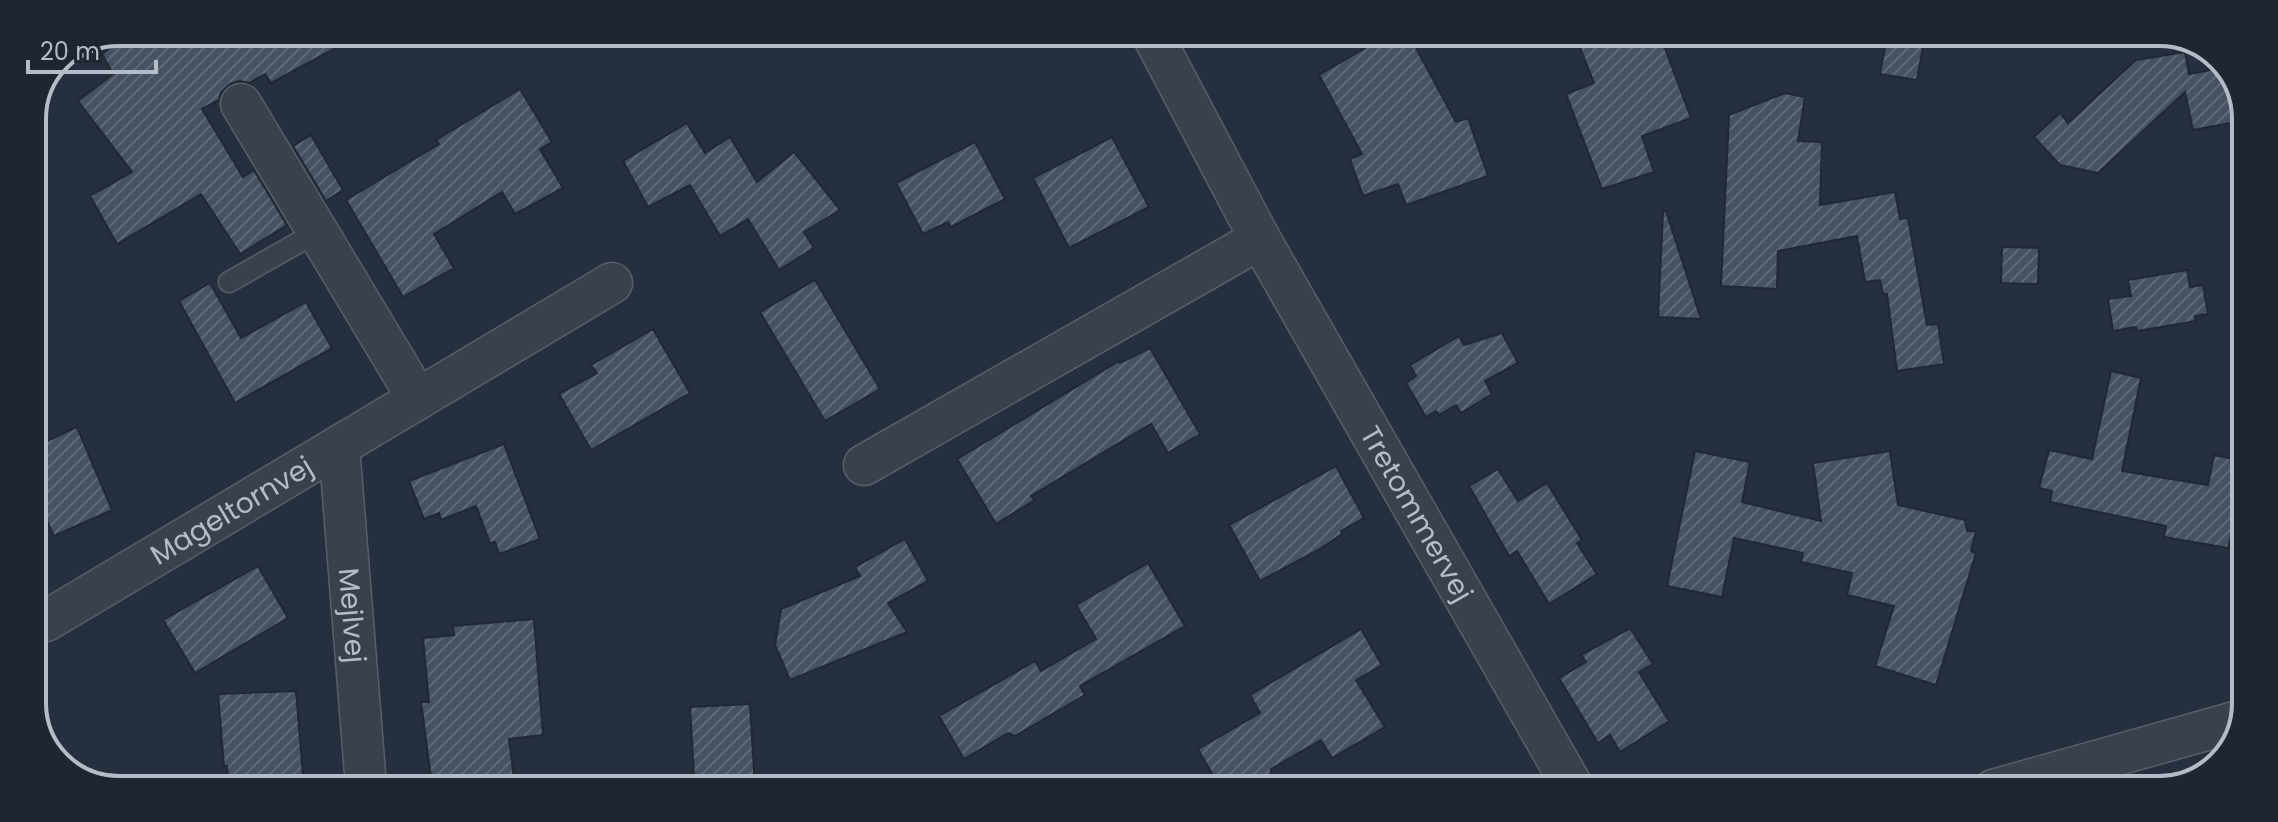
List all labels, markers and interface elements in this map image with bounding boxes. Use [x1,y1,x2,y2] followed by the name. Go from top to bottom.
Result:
[28,24,156,74] scale bar
[40,35,100,68] text: 20 m
[1351,419,1483,609] street label: Tretommervej
[143,447,320,574] street label: Mageltornvej
[329,566,376,665] street label: Mejlvej

